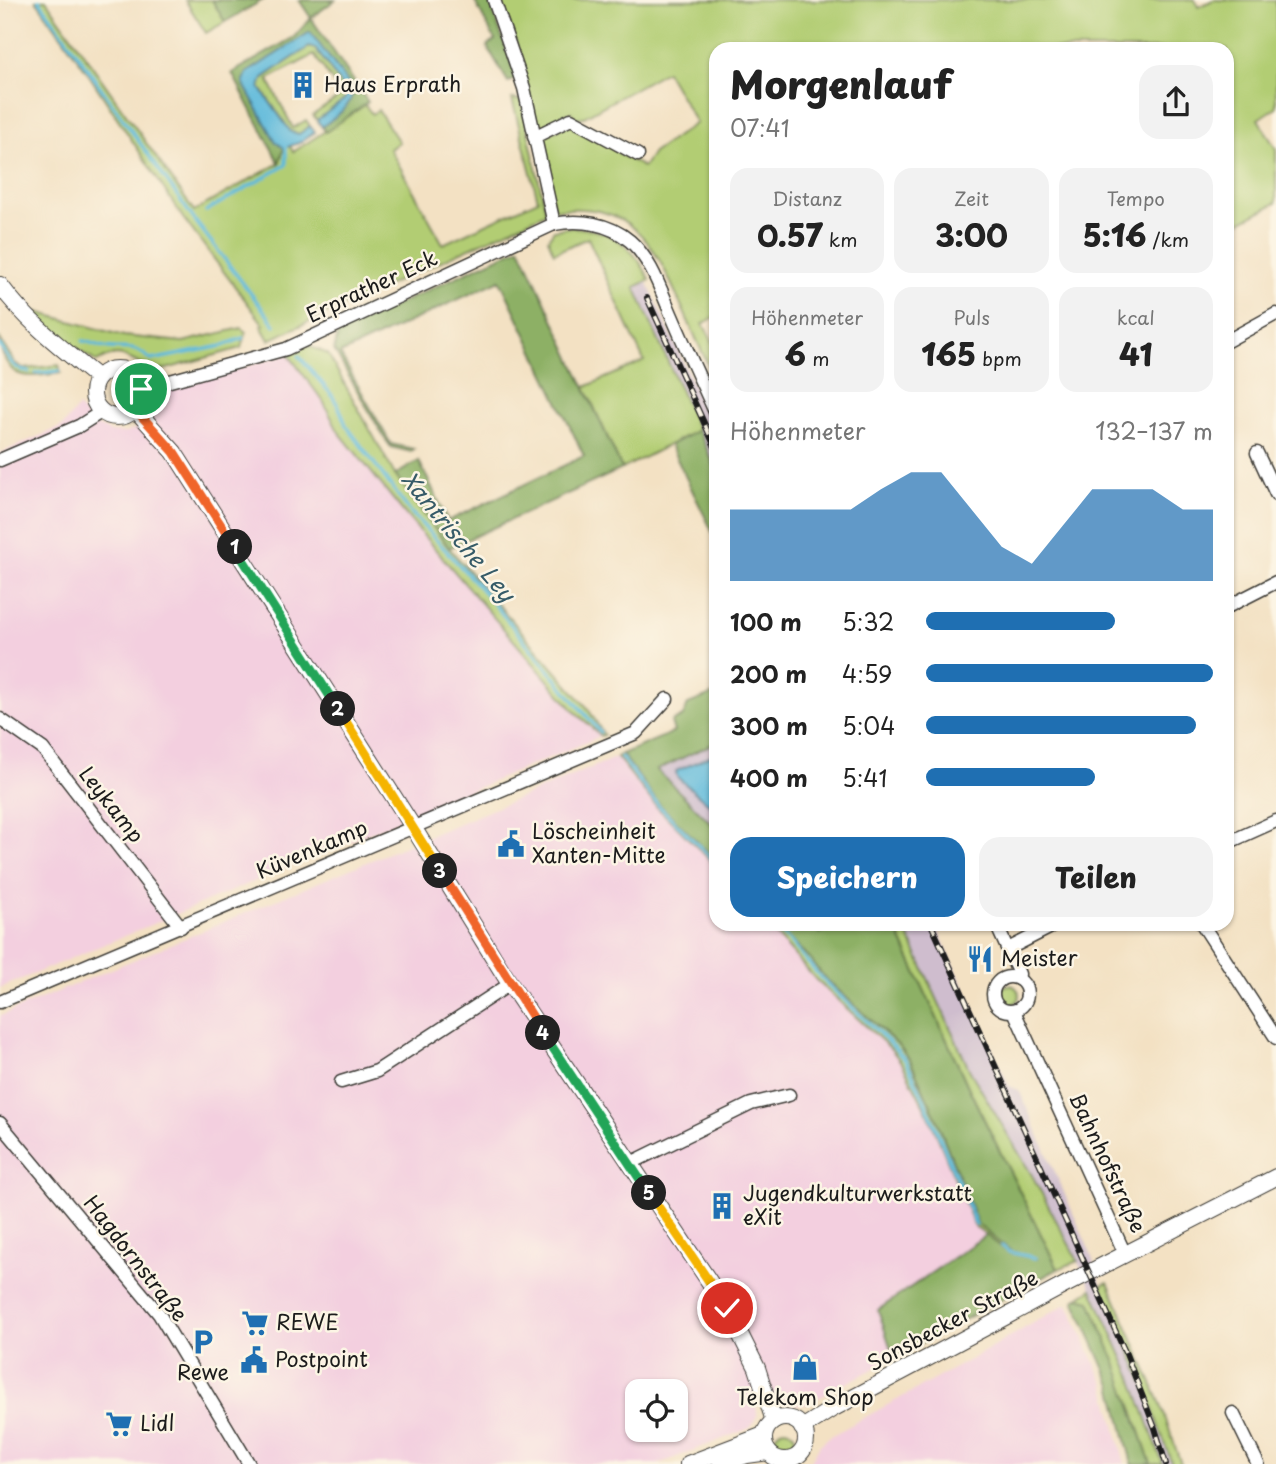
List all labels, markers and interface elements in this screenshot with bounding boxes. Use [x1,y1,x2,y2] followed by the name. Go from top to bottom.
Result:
[730,55,952,112] text: Morgenlauf
[1139,65,1213,139] button: share
[324,67,461,99] place label: Haus Erprath
[288,70,318,100] building icon: Haus Erprath
[730,110,790,145] text: 07:41
[772,184,842,212] text: Distanz
[954,184,989,212] text: Zeit
[1107,184,1165,212] text: Tempo
[757,212,823,257] text: 0.57
[935,212,1008,257] text: 3:00
[1083,212,1146,257] text: 5:16
[823,225,857,253] text: km
[1146,225,1189,253] text: /km
[300,241,442,330] street label: Erprather Eck
[751,303,863,331] text: Höhenmeter
[953,303,990,331] text: Puls
[1117,303,1155,331] text: kcal
[785,331,806,376] text: 6
[921,331,976,376] text: 165
[1119,331,1153,376] text: 41
[806,344,829,372] text: m
[976,344,1022,372] text: bpm
[111,359,171,419] pin
[122,370,160,408] icon: arrive
[730,413,866,448] text: Höhenmeter
[1095,413,1213,448] text: 132–137 m
[394,463,526,610] water label: Xantrische Ley
[218,530,252,564] pin: 1
[230,532,239,560] text: 1
[730,604,802,639] text: 100 m
[842,604,894,639] text: 5:32
[730,656,807,691] text: 200 m
[842,656,892,691] text: 4:59
[320,692,356,726] pin: 2
[331,694,344,722] text: 2
[730,708,808,743] text: 300 m
[842,708,895,743] text: 5:04
[72,759,153,849] street label: Leykamp
[730,760,808,795] text: 400 m
[842,760,888,795] text: 5:41
[250,810,372,886] street label: Küvenkamp
[532,814,666,870] place label: Löscheinheit Xanten-Mitte
[496,829,526,859] public building icon: Löscheinheit Xanten-Mitte
[730,837,965,917] button: Speichern
[979,837,1213,917] button: Teilen
[422,854,458,888] pin: 3
[433,856,446,884] text: 3
[1001,941,1078,973] place label: Meister
[965,944,995,974] restaurant icon: Meister
[526,1016,560,1050] pin: 4
[536,1018,549,1046] text: 4
[1062,1087,1155,1238] street label: Bahnhofstraße
[632,1176,666,1210] pin: 5
[743,1176,972,1232] place label: Jugendkulturwerkstatt eXit
[642,1178,655,1206] text: 5
[77,1188,196,1328] street label: Hagdornstraße
[707,1191,737,1221] building icon: Jugendkulturwerkstatt eXit
[861,1261,1043,1378] street label: Sonsbecker Straße
[697,1278,757,1338] pin
[708,1289,746,1327] icon: check
[276,1305,339,1337] place label: REWE
[240,1308,270,1338] supermarket icon: REWE
[188,1327,218,1357] parking icon: Rewe
[275,1342,368,1374] place label: Postpoint
[239,1345,269,1375] public building icon: Postpoint
[790,1352,820,1382] shop icon: Telekom Shop
[177,1355,229,1387] place label: Rewe
[625,1379,688,1442] map controls
[625,1379,688,1442] button: locate
[736,1380,874,1412] place label: Telekom Shop
[140,1406,175,1438] place label: Lidl
[104,1409,134,1439] supermarket icon: Lidl

